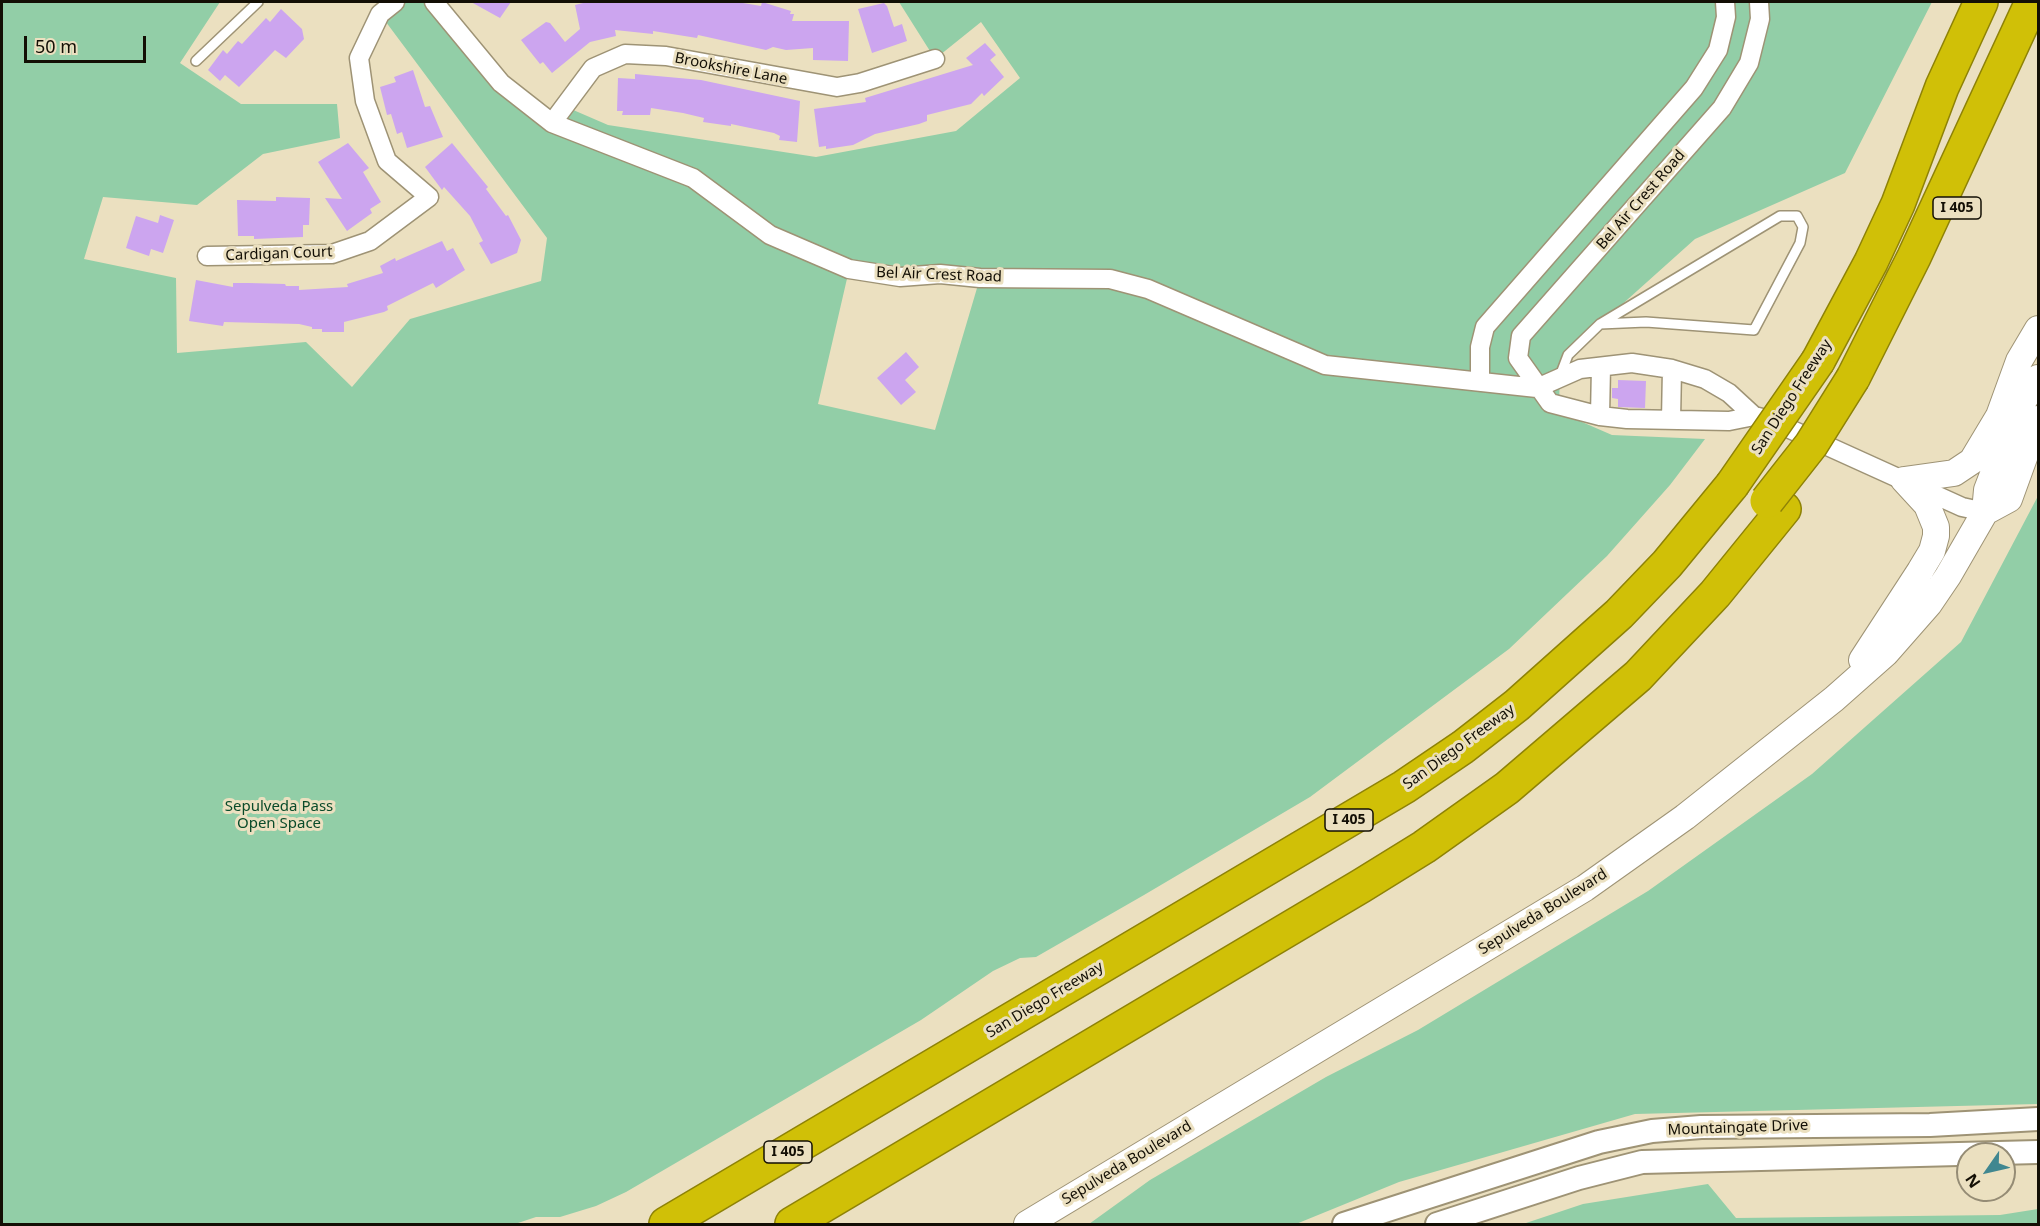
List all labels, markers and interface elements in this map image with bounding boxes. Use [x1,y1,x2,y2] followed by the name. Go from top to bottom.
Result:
[27,24,148,62] scale bar
[35,34,77,58] text: 50 m
[673,49,789,89] street label: Brookshire Lane
[1593,147,1689,253] street label: Bel Air Crest Road
[1933,197,1981,219] road number: I 405
[225,243,333,265] street label: Cardigan Court
[876,264,1002,286] street label: Bel Air Crest Road
[1748,336,1836,458] street label: San Diego Freeway
[1400,700,1518,794] street label: San Diego Freeway
[225,798,333,833] park label: Sepulveda Pass Open Space
[1325,809,1373,831] road number: I 405
[1475,865,1611,959] street label: Sepulveda Boulevard
[983,958,1107,1042] street label: San Diego Freeway
[1059,1117,1195,1209] street label: Sepulveda Boulevard
[1667,1117,1809,1139] street label: Mountaingate Drive
[764,1141,812,1163] road number: I 405
[1956,1142,2016,1202] north arrow
[1960,1169,1985,1192] text: N

